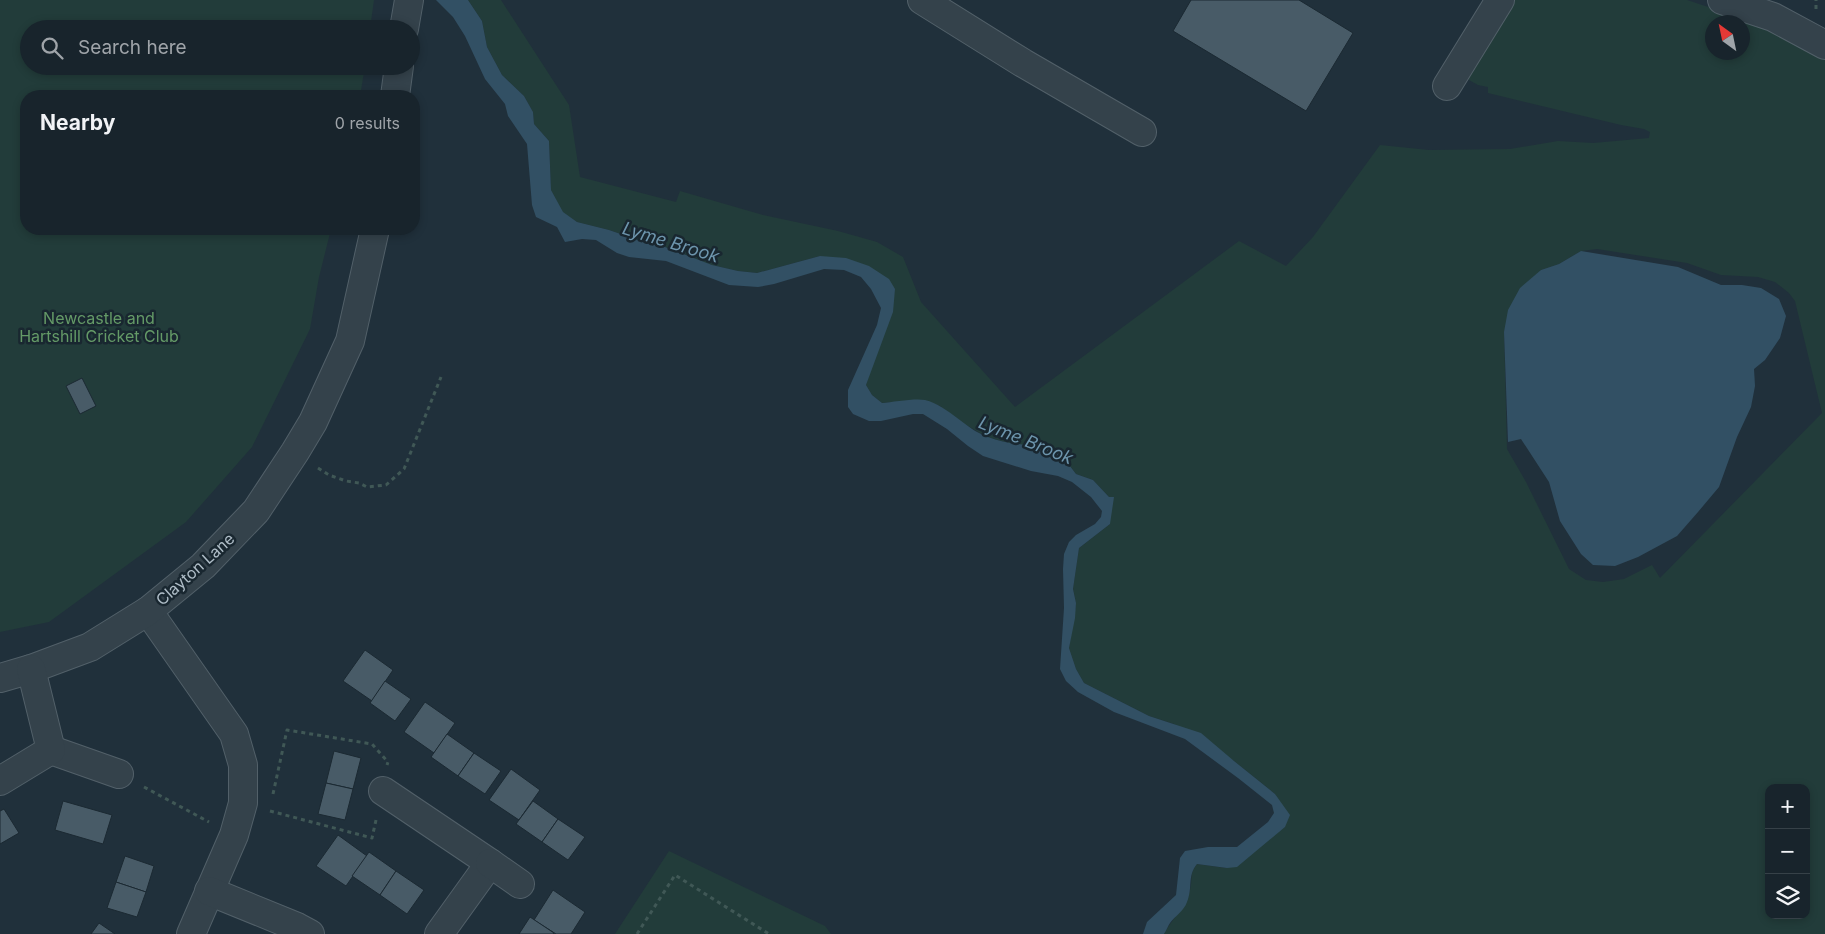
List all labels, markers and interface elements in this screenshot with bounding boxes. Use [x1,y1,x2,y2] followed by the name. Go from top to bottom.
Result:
[1705,15,1750,60] north arrow
[20,20,420,75] search box
[38,34,66,62] icon: search
[78,36,187,59] text: Search here
[40,110,115,135] text: Nearby
[335,113,400,133] text: 0 results
[620,217,723,267] water label: Lyme Brook
[19,308,179,346] park label: Newcastle and Hartshill Cricket Club
[976,412,1077,469] water label: Lyme Brook
[152,528,238,610] street label: Clayton Lane
[1765,784,1810,919] map controls
[1765,784,1810,829] button: +
[1765,829,1810,874] button: −
[1765,874,1810,919] button: layers

